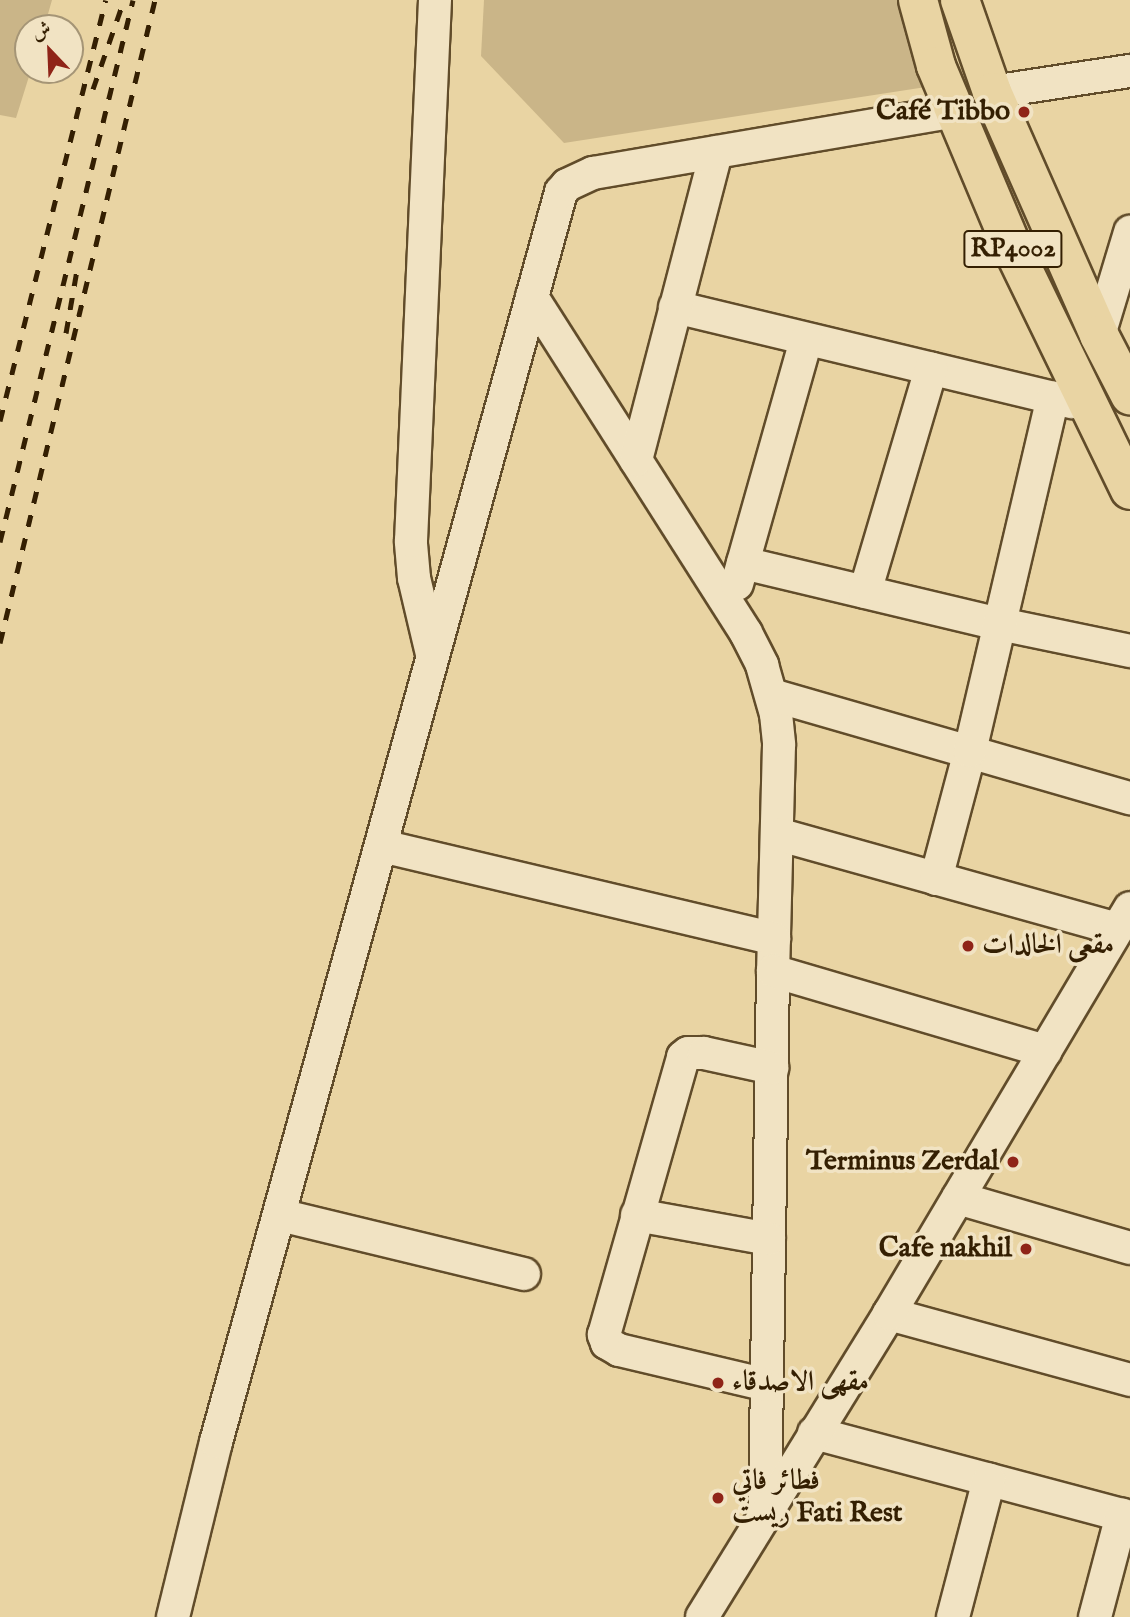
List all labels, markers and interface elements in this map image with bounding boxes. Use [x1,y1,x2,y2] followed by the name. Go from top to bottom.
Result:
[14,14,84,84] north arrow
[28,17,55,46] text: ش
[876,95,1010,129] place label: Café Tibbo
[1016,104,1032,120] marker: Café Tibbo
[962,226,1064,272] road number: RP4002
[982,929,1114,963] place label: مقعى الخالدات
[960,938,976,954] marker: مقعى الخالدات
[806,1145,999,1179] place label: Terminus Zerdal
[1005,1154,1021,1170] marker: Terminus Zerdal
[879,1232,1012,1266] place label: Cafe nakhil
[1018,1241,1034,1257] marker: Cafe nakhil
[732,1366,869,1400] place label: مقهى الاصدقاء
[710,1375,726,1391] marker: مقهى الاصدقاء
[732,1465,902,1531] place label: فطائر فاتي ريست Fati Rest
[710,1490,726,1506] marker: فطائر فاتي ريست Fati Rest

